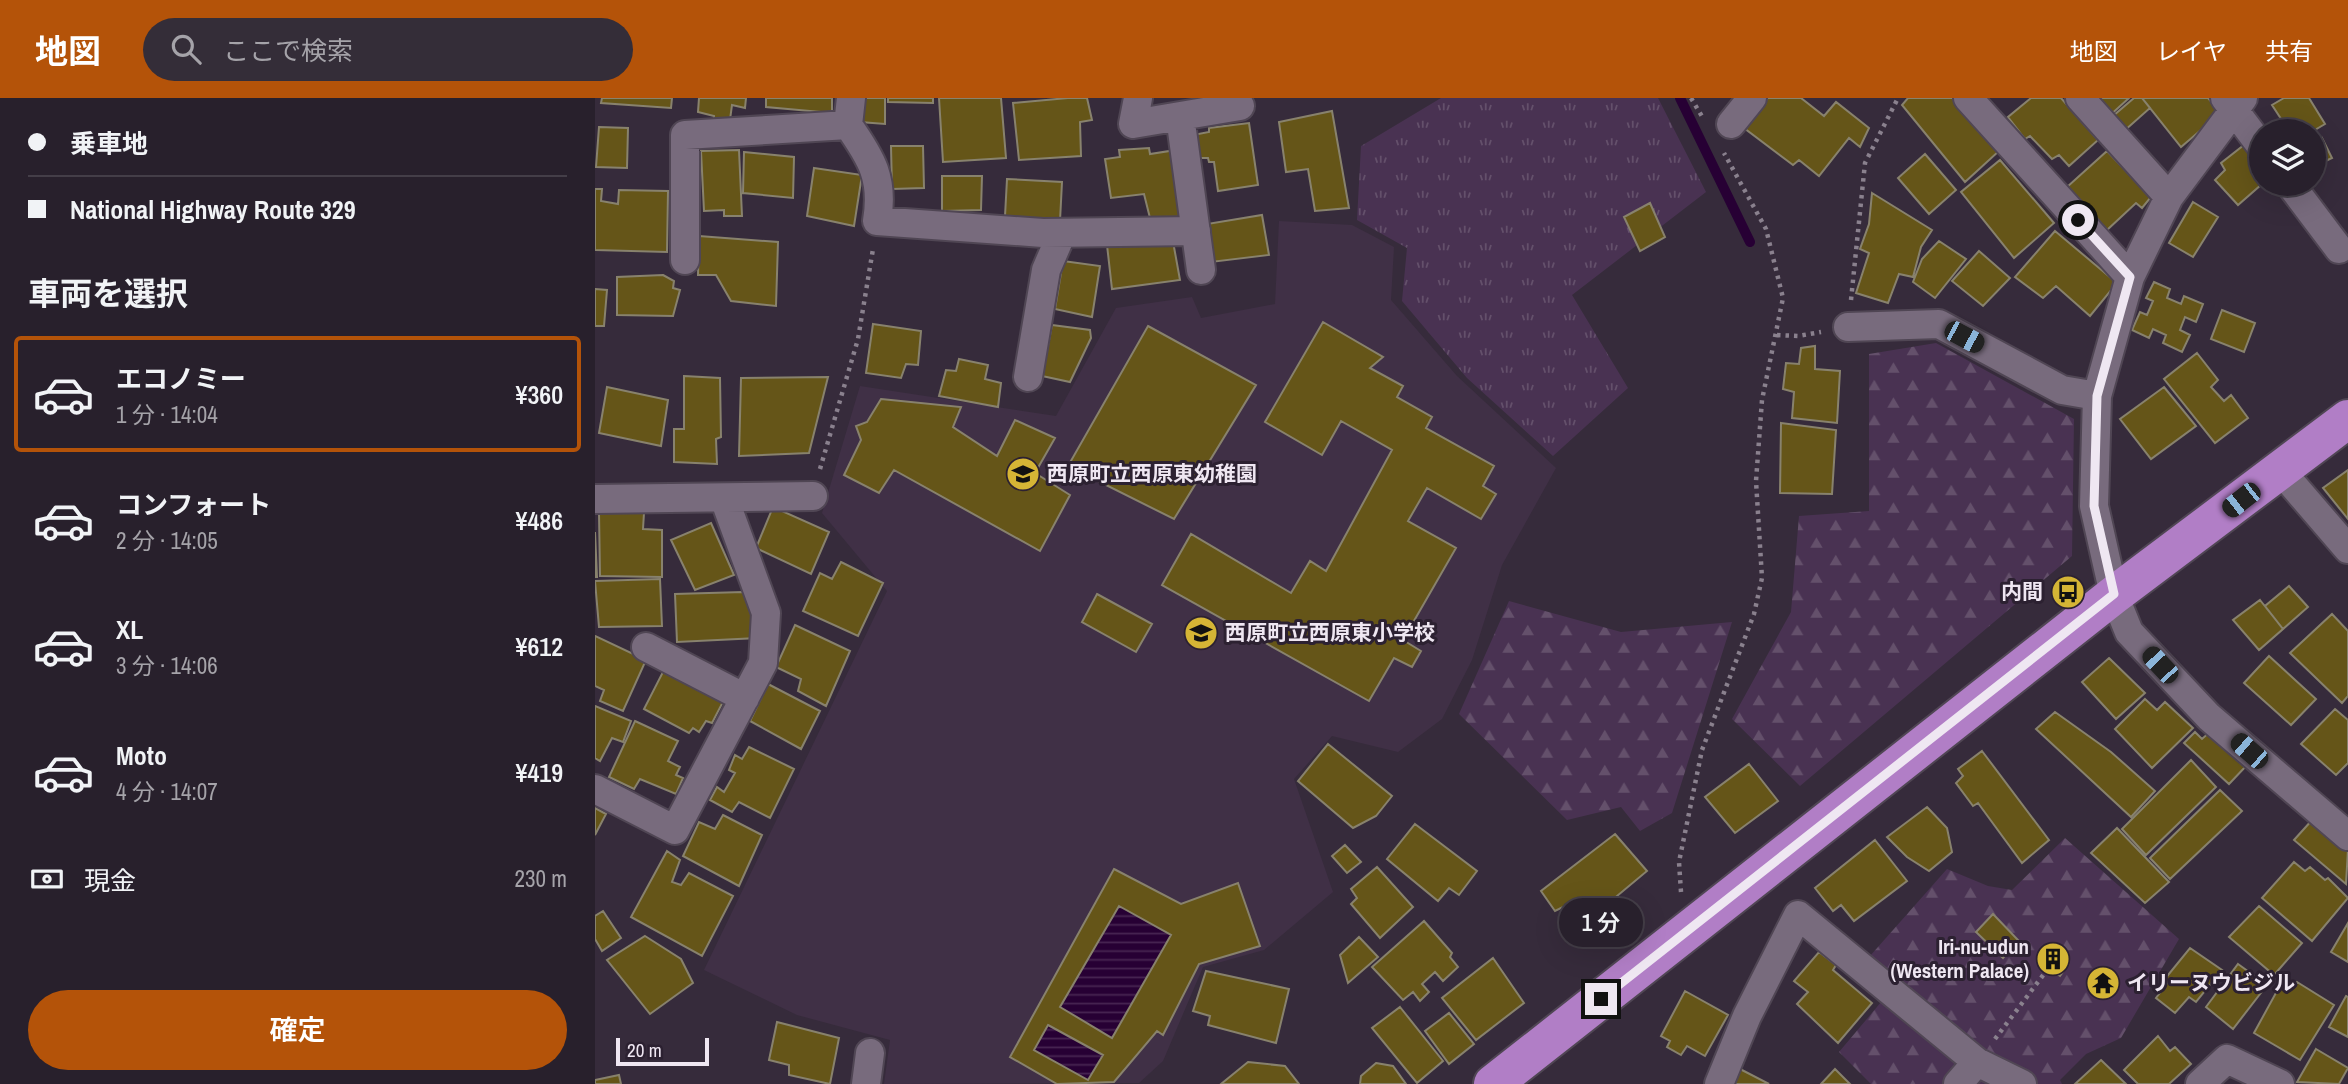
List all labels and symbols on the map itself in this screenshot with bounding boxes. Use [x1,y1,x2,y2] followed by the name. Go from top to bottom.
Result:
[2062,204,2094,236] route start
[1941,318,1988,356] car
[1004,455,1042,493] school or university icon: 西原町立西原東幼稚園
[1047,459,1257,488] place label: 西原町立西原東幼稚園
[2218,479,2265,521] car
[2049,573,2087,611] bus stop icon: 内間
[2001,577,2043,606] place label: 内間
[1182,614,1220,652] school or university icon: 西原町立西原東小学校
[1225,618,1435,647] place label: 西原町立西原東小学校
[2138,642,2183,688] car
[2227,729,2272,773] car
[1559,898,1643,946] callout: 1 分
[1891,932,2029,985] place label: Iri-nu-udun (Western Palace)
[2034,940,2072,978] building icon: Iri-nu-udun (Western Palace)
[2084,964,2122,1002] temple icon: イリーヌウビジル
[2127,968,2295,997] place label: イリーヌウビジル
[1585,983,1617,1015] route end
[616,1035,709,1067] scale bar

